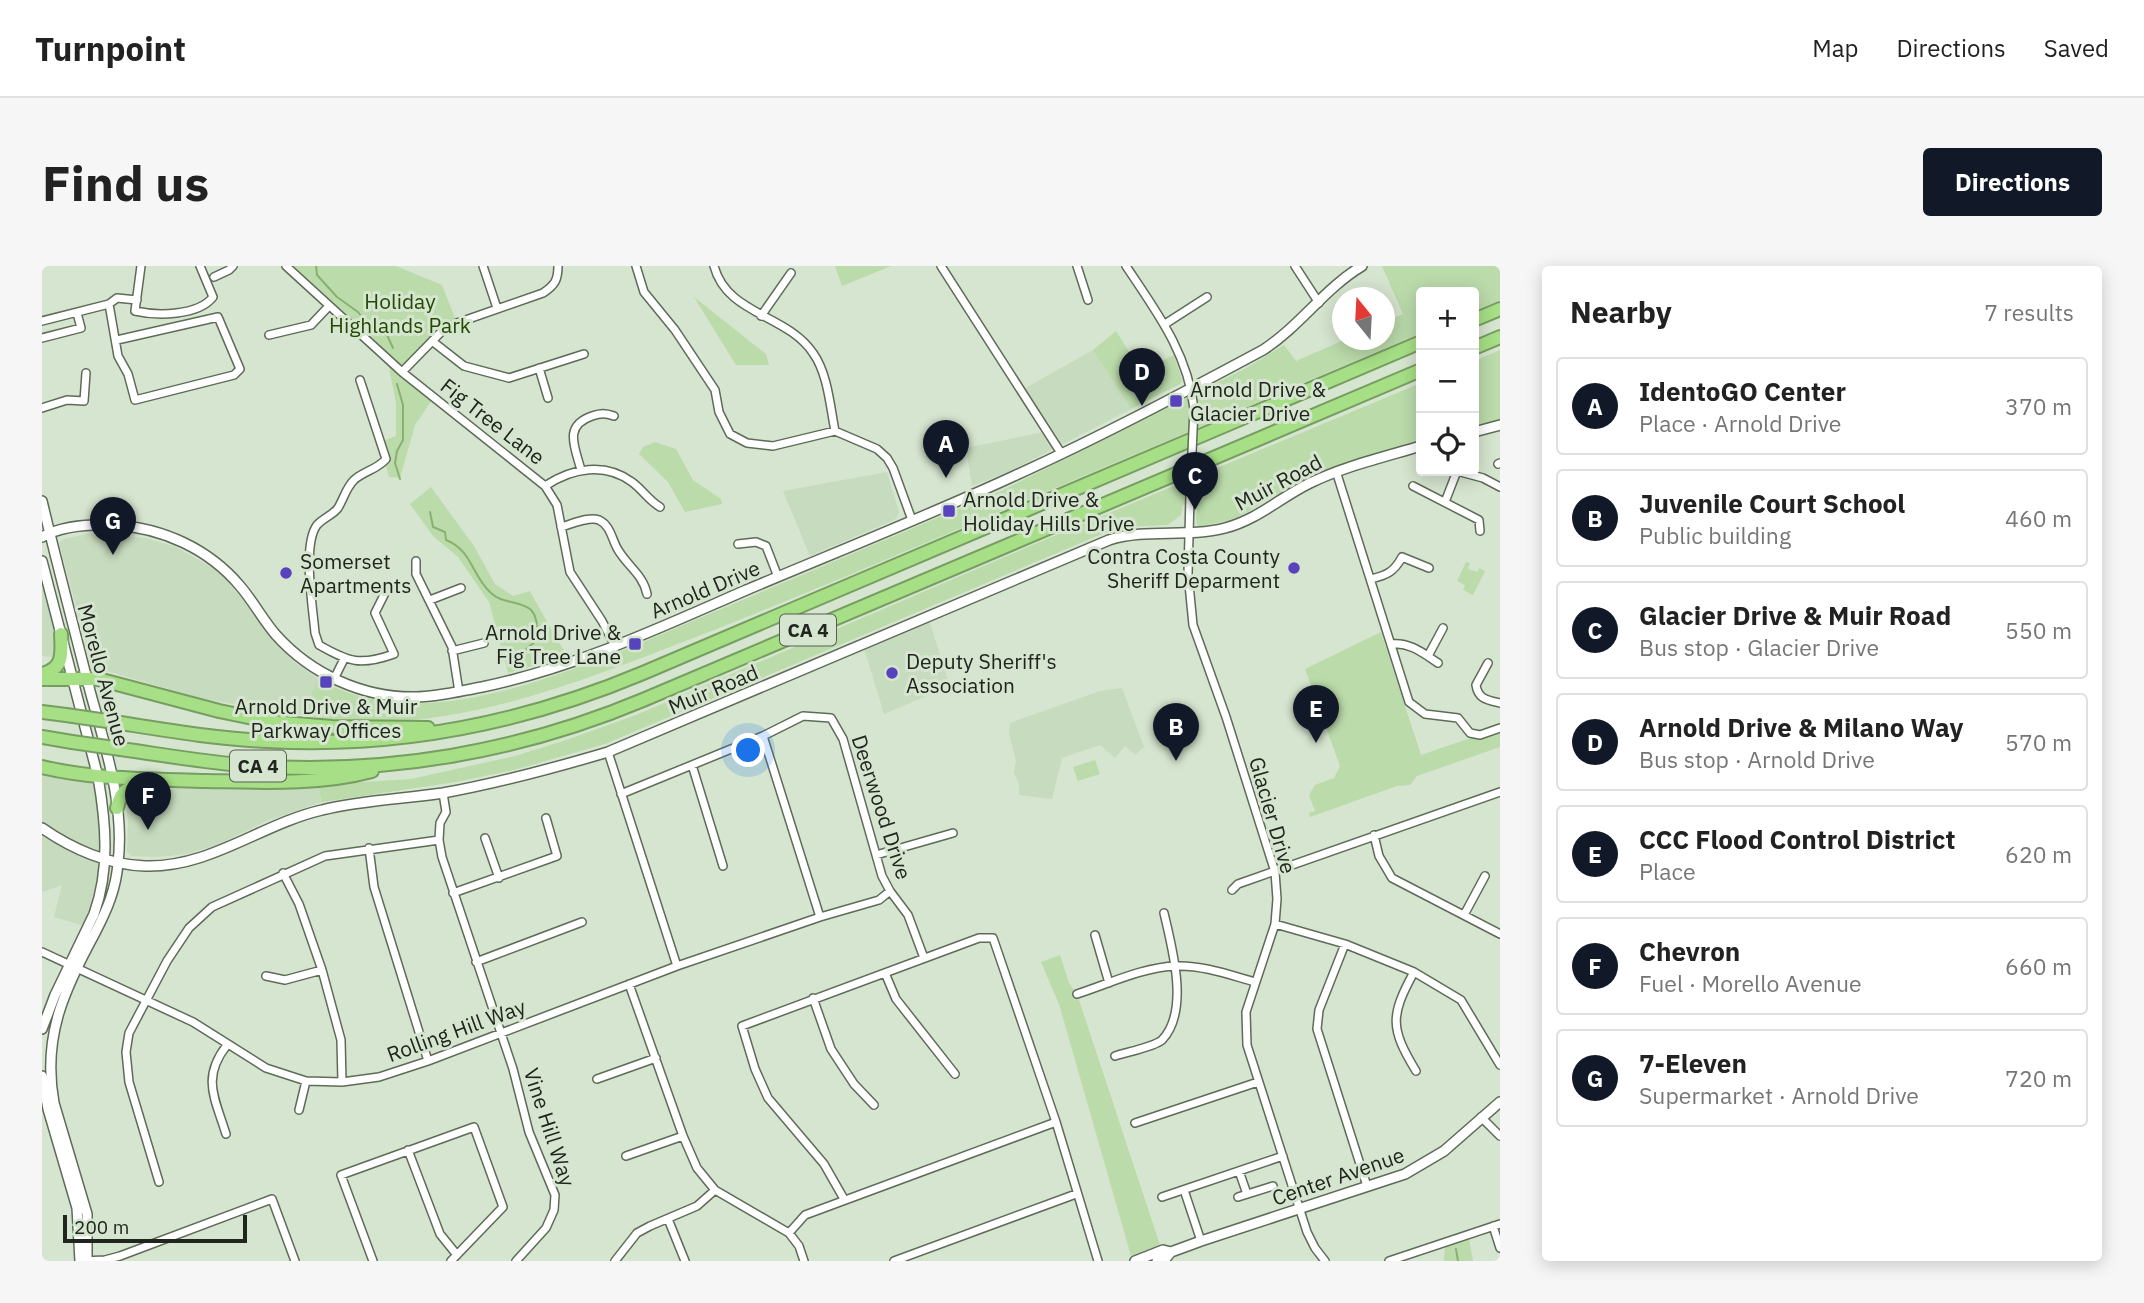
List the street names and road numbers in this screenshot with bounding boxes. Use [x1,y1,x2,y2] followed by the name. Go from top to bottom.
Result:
[435,372,551,470] street label: Fig Tree Lane
[1229,447,1327,517] street label: Muir Road
[646,553,764,625] street label: Arnold Drive
[72,601,136,749] street label: Morello Avenue
[780,614,836,646] road number: CA 4
[664,658,762,720] street label: Muir Road
[845,731,919,883] street label: Deerwood Drive
[230,751,286,782] road number: CA 4
[1243,753,1303,877] street label: Glacier Drive
[383,992,530,1068] street label: Rolling Hill Way
[518,1064,582,1190] street label: Vine Hill Way
[1268,1140,1408,1212] street label: Center Avenue

